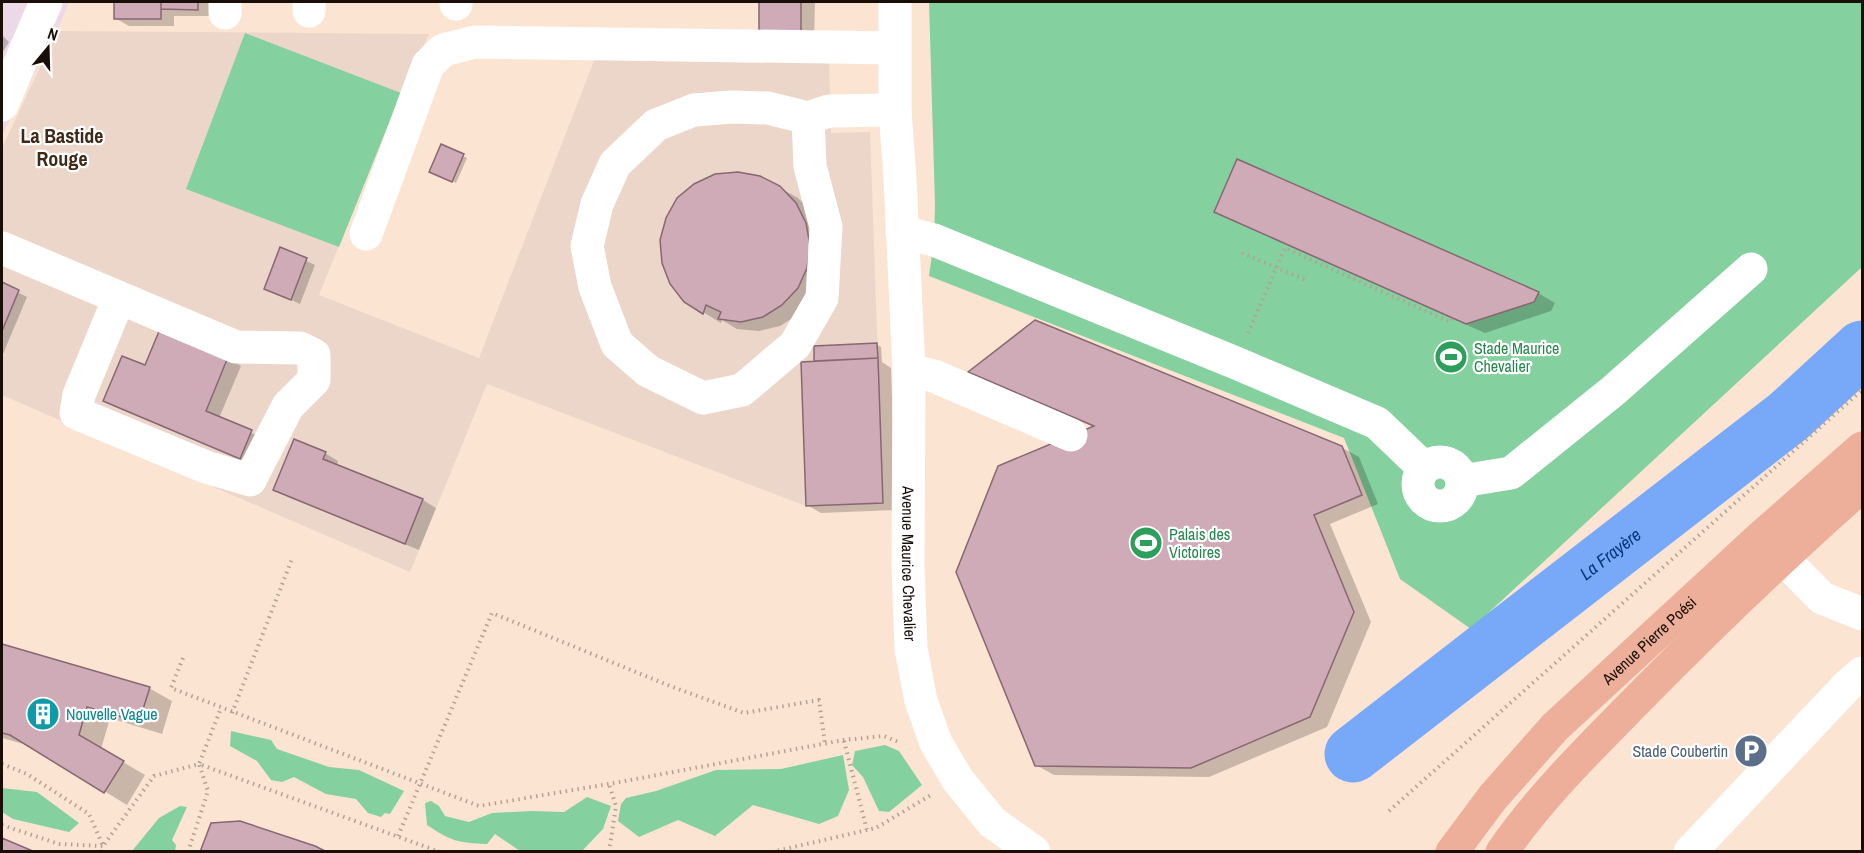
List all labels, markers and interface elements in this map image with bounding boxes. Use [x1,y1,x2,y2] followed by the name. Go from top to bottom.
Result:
[18,18,78,78] north arrow
[45,22,61,46] text: N
[21,122,103,172] district label: La Bastide Rouge
[1474,337,1559,377] place label: Stade Maurice Chevalier
[1433,339,1469,375] sports icon: Stade Maurice Chevalier
[897,485,922,642] street label: Avenue Maurice Chevalier
[1574,522,1646,586] water label: La Frayère
[1169,523,1230,563] place label: Palais des Victoires
[1128,525,1164,561] sports icon: Palais des Victoires
[1596,591,1701,690] street label: Avenue Pierre Poési
[25,696,61,732] building icon: Nouvelle Vague
[66,703,158,725] place label: Nouvelle Vague
[1733,733,1769,769] parking icon: Stade Coubertin
[1632,740,1728,762] place label: Stade Coubertin

